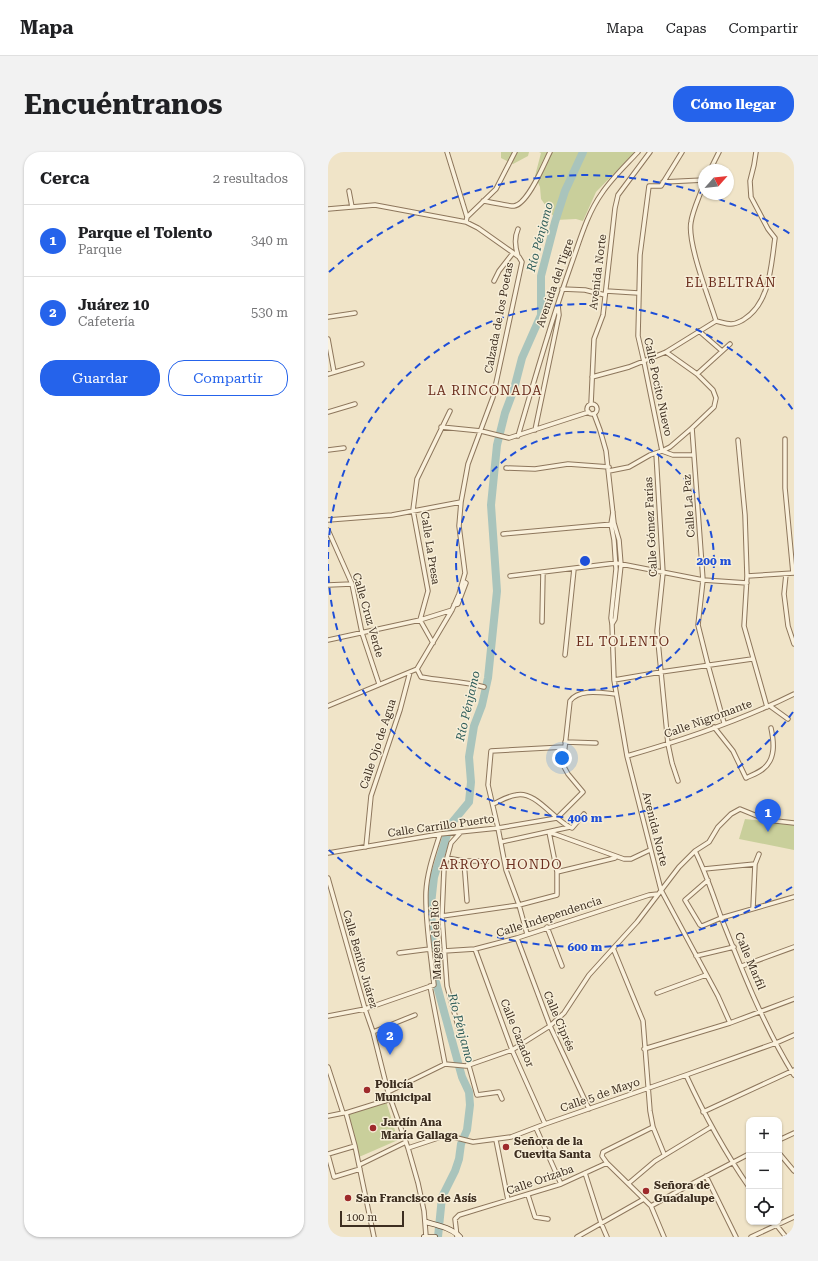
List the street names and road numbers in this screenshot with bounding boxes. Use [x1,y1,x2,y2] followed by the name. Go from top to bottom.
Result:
[587,233,609,311] street label: Avenida Norte
[534,237,576,329] street label: Avenida del Tigre
[482,261,516,375] street label: Calzada de los Poetas
[641,336,675,438] street label: Calle Pocito Nuevo
[680,474,698,538] street label: Calle La Paz
[642,477,660,577] street label: Calle Gómez Farías
[418,511,442,586] street label: Calle La Presa
[350,571,386,659] street label: Calle Cruz Verde
[357,697,399,791] street label: Calle Ojo de Agua
[662,697,754,741] street label: Calle Nigromante
[639,791,671,867] street label: Avenida Norte
[387,812,495,840] street label: Calle Carrillo Puerto
[495,894,603,940] street label: Calle Independencia
[428,900,444,980] street label: Margen del Río
[340,908,380,1010] street label: Calle Benito Juárez
[732,930,768,992] street label: Calle Marfil
[541,989,577,1053] street label: Calle Ciprés
[497,997,537,1070] street label: Calle Cazador
[558,1075,642,1115] street label: Calle 5 de Mayo
[505,1162,575,1198] street label: Calle Orizaba

